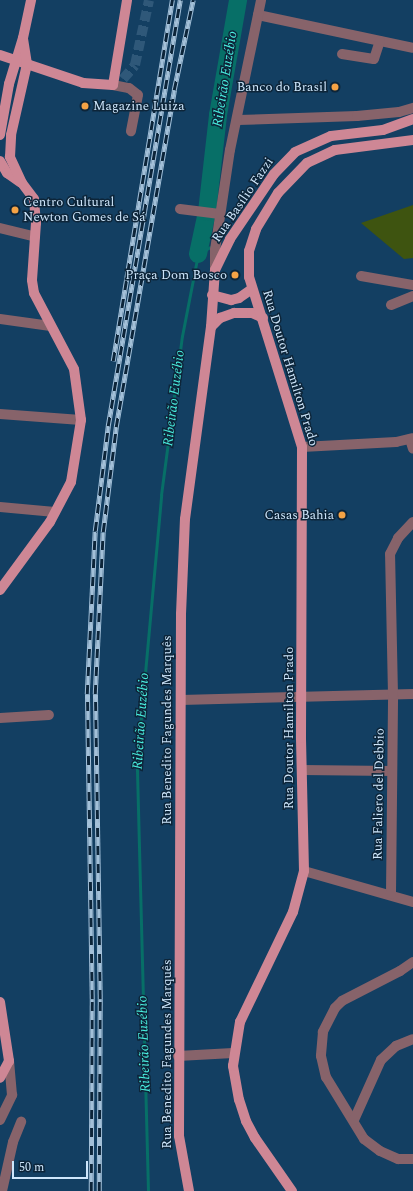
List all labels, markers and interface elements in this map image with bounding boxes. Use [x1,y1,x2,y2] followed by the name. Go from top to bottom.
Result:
[209,30,241,128] water label: Ribeirão Euzébio
[237,79,327,95] place label: Banco do Brasil
[330,82,340,92] marker: Banco do Brasil
[93,98,185,114] place label: Magazine Luiza
[80,101,90,111] marker: Magazine Luiza
[209,155,277,245] street label: Rua Basílio Fazzi
[23,195,146,226] place label: Centro Cultural Newton Gomes de Sá
[10,205,20,215] marker: Centro Cultural Newton Gomes de Sá
[125,267,227,283] place label: Praça Dom Bosco
[230,270,240,280] marker: Praça Dom Bosco
[259,288,321,448] street label: Rua Doutor Hamilton Prado
[160,349,188,447] water label: Ribeirão Euzébio
[265,507,334,523] place label: Casas Bahia
[337,510,347,520] marker: Casas Bahia
[159,635,175,825] street label: Rua Benedito Fagundes Marquês
[281,647,297,809] street label: Rua Doutor Hamilton Prado
[129,672,153,770] water label: Ribeirão Euzébio
[370,728,388,860] street label: Rua Faliero del Debbio
[159,959,175,1149] street label: Rua Benedito Fagundes Marquês
[134,995,154,1093] water label: Ribeirão Euzébio
[14,1153,90,1179] scale bar
[19,1158,44,1177] text: 50 m

